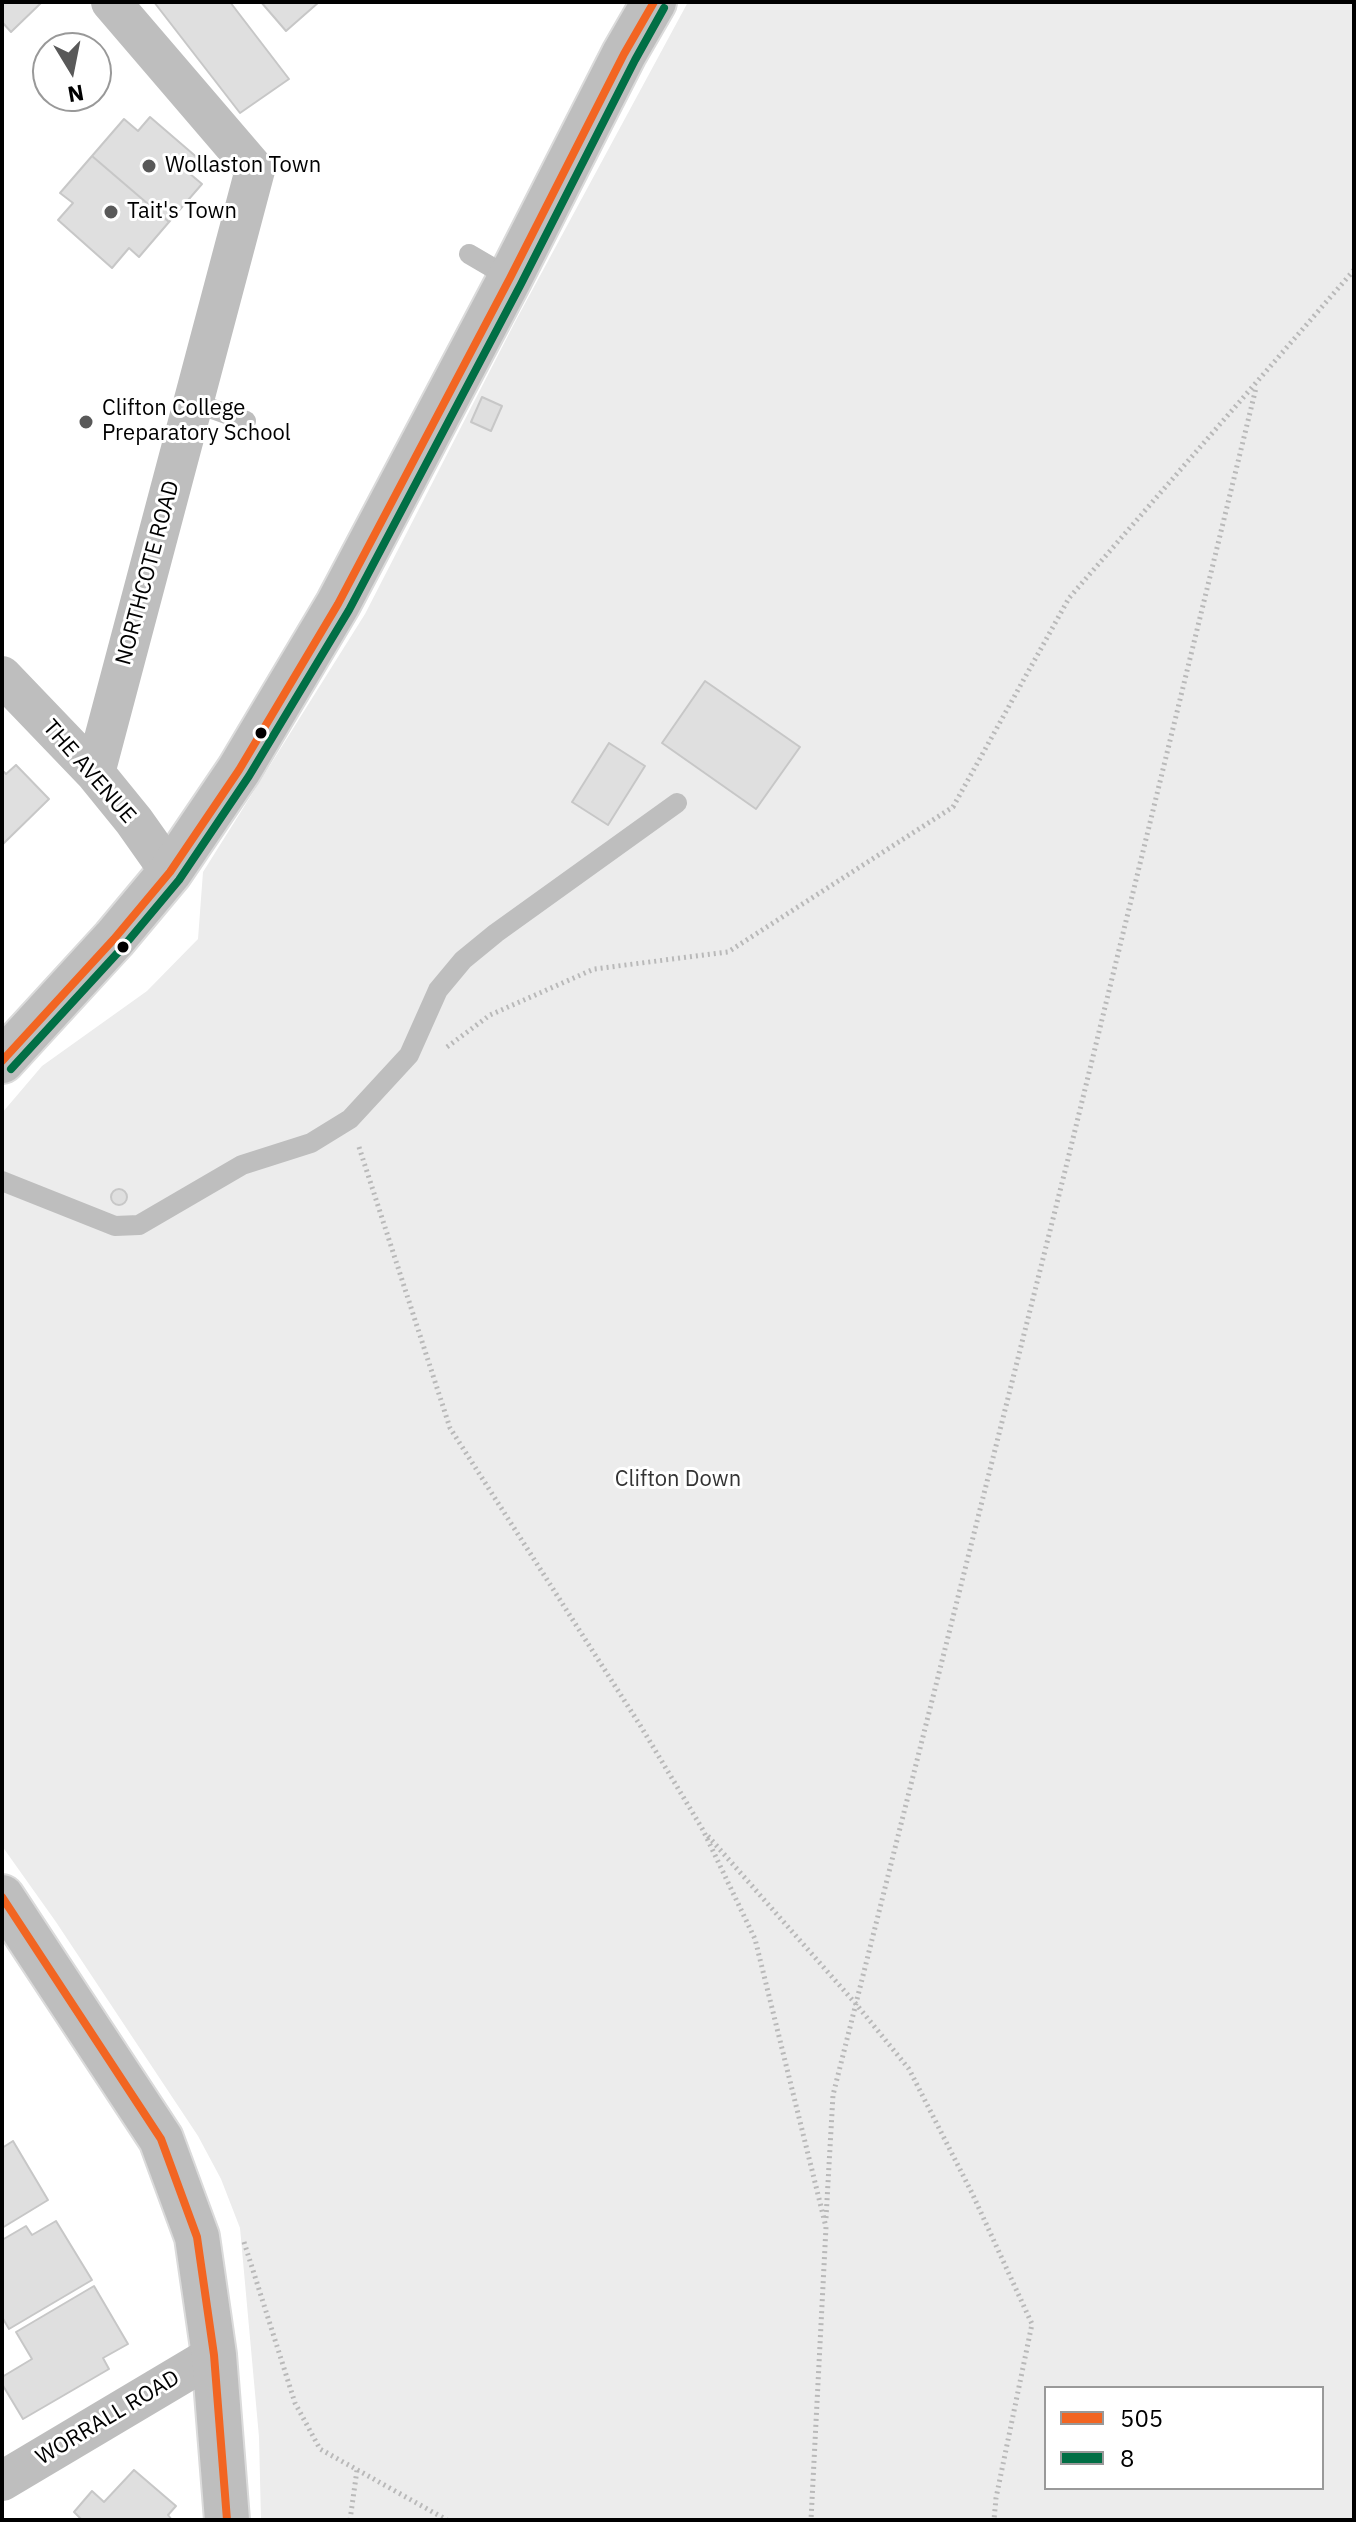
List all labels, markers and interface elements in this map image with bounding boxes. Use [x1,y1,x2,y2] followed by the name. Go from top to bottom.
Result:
[32,32,112,112] north arrow
[66,78,86,110] text: N
[165,153,321,179] place label: Wollaston Town
[140,157,158,175] marker: Wollaston Town
[127,199,237,225] place label: Tait's Town
[102,203,120,221] marker: Tait's Town
[102,396,291,448] place label: Clifton College Preparatory School
[77,413,95,431] marker: Clifton College Preparatory School
[111,478,185,668] street label: NORTHCOTE ROAD
[37,715,141,829] street label: THE AVENUE
[253,725,269,741] unlabelled marker
[115,939,131,955] unlabelled marker
[615,1467,741,1493] park label: Clifton Down
[31,2365,185,2471] street label: WORRALL ROAD
[1044,2386,1324,2490] legend
[1120,2402,1163,2434] text: 505
[1120,2442,1134,2474] text: 8

